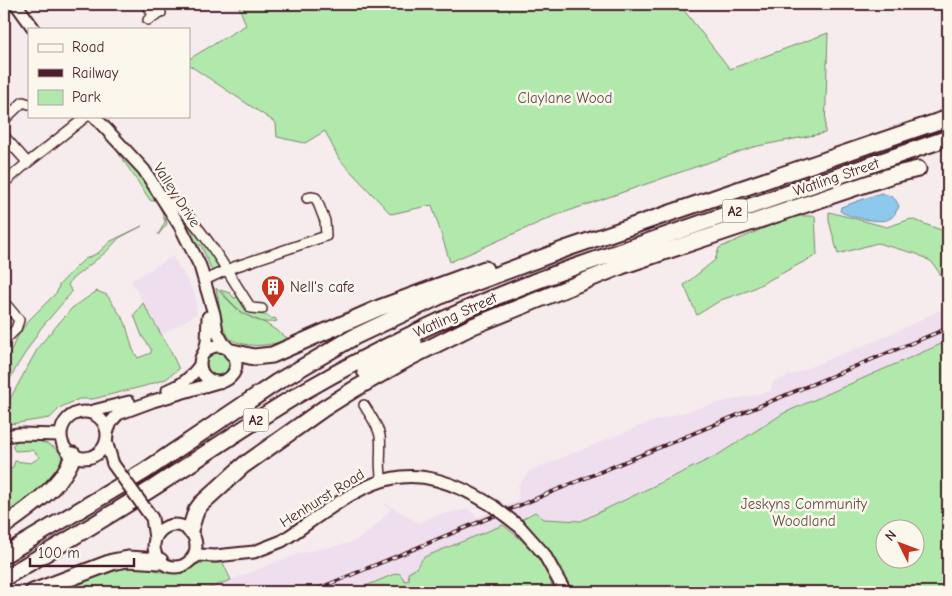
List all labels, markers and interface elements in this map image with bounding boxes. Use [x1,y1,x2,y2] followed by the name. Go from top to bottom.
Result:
[28,28,190,118] legend
[72,38,104,56] text: Road
[72,64,119,82] text: Railway
[72,88,101,106] text: Park
[517,89,613,107] park label: Claylane Wood
[791,154,882,200] street label: Watling Street
[150,159,205,231] street label: Valley Drive
[722,200,748,222] road number: A2
[260,274,286,308] building icon: Nell's cafe
[290,278,355,296] place label: Nell's cafe
[410,288,500,341] street label: Watling Street
[244,408,268,432] road number: A2
[276,465,368,531] street label: Henhurst Road
[741,495,868,530] park label: Jeskyns Community Woodland
[874,518,924,568] north arrow
[881,527,900,545] text: N
[30,536,134,568] scale bar
[38,544,80,562] text: 100 m

